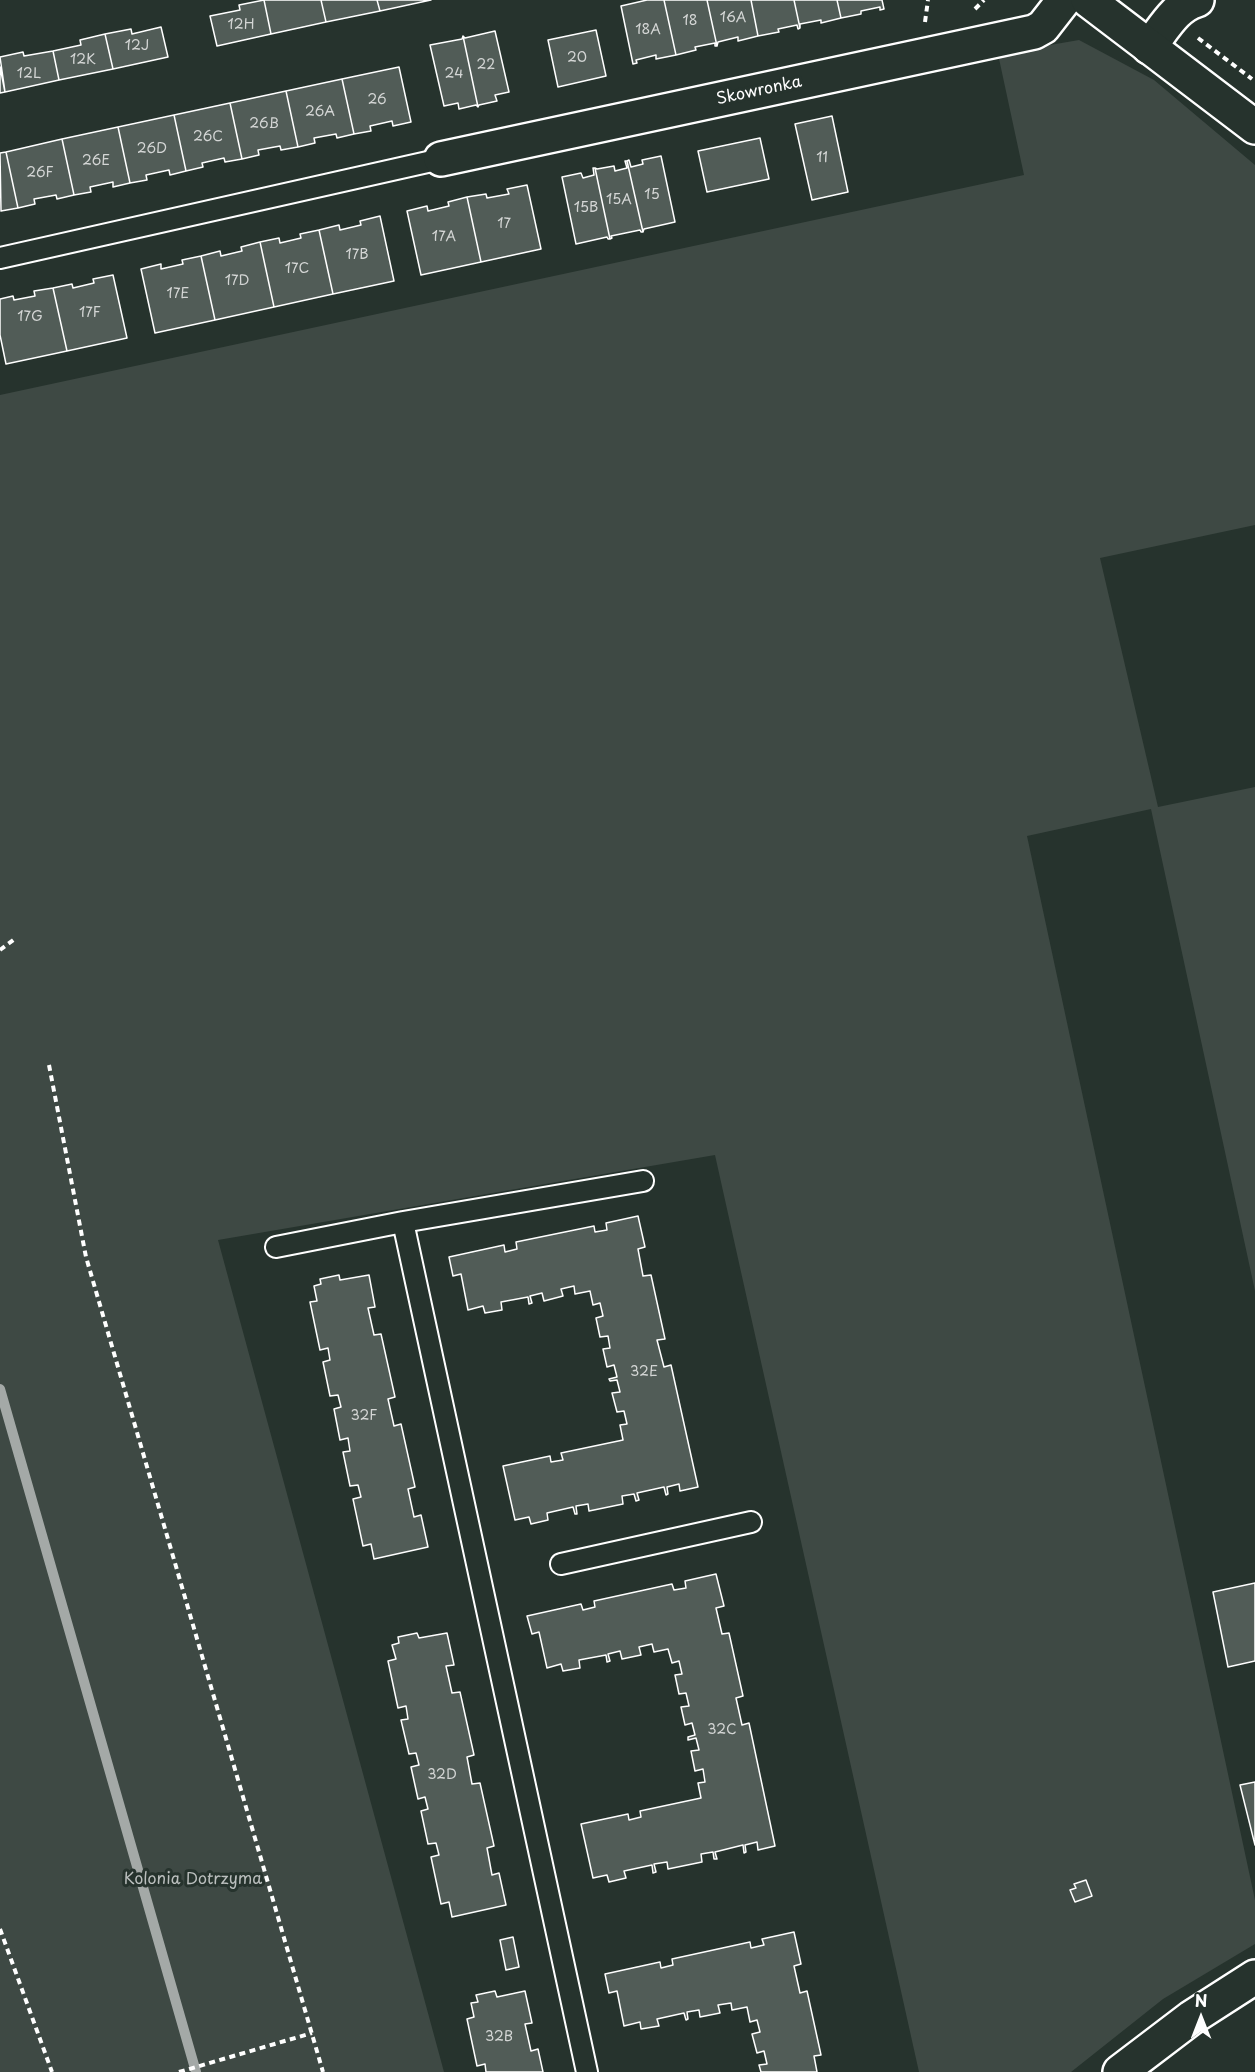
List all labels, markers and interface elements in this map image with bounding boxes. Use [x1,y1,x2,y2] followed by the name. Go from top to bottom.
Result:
[720,10,746,26] house number: 16A
[682,13,698,29] house number: 18
[227,17,255,33] house number: 12H
[635,22,661,38] house number: 18A
[125,38,149,54] house number: 12J
[567,50,587,66] house number: 20
[70,52,96,68] house number: 12K
[477,57,495,73] house number: 22
[17,66,41,82] house number: 12L
[445,66,463,82] house number: 24
[715,73,803,109] street label: Skowronka
[367,92,387,108] house number: 26
[305,104,335,120] house number: 26A
[249,116,279,132] house number: 26B
[193,129,223,145] house number: 26C
[137,141,167,157] house number: 26D
[816,150,828,166] house number: 11
[82,153,110,169] house number: 26E
[26,165,54,181] house number: 26F
[644,187,660,203] house number: 15
[606,192,632,208] house number: 15A
[574,200,598,216] house number: 15B
[497,216,511,232] house number: 17
[432,229,456,245] house number: 17A
[345,247,369,263] house number: 17B
[285,261,309,277] house number: 17C
[225,273,249,289] house number: 17D
[167,286,189,302] house number: 17E
[79,305,101,321] house number: 17F
[17,309,43,325] house number: 17G
[630,1364,658,1380] house number: 32E
[351,1408,377,1424] house number: 32F
[707,1722,737,1738] house number: 32C
[427,1767,457,1783] house number: 32D
[124,1870,262,1890] park label: Kolonia Dotrzyma
[1171,1988,1231,2048] north arrow
[1195,1988,1207,2012] text: N
[485,2029,513,2045] house number: 32B

